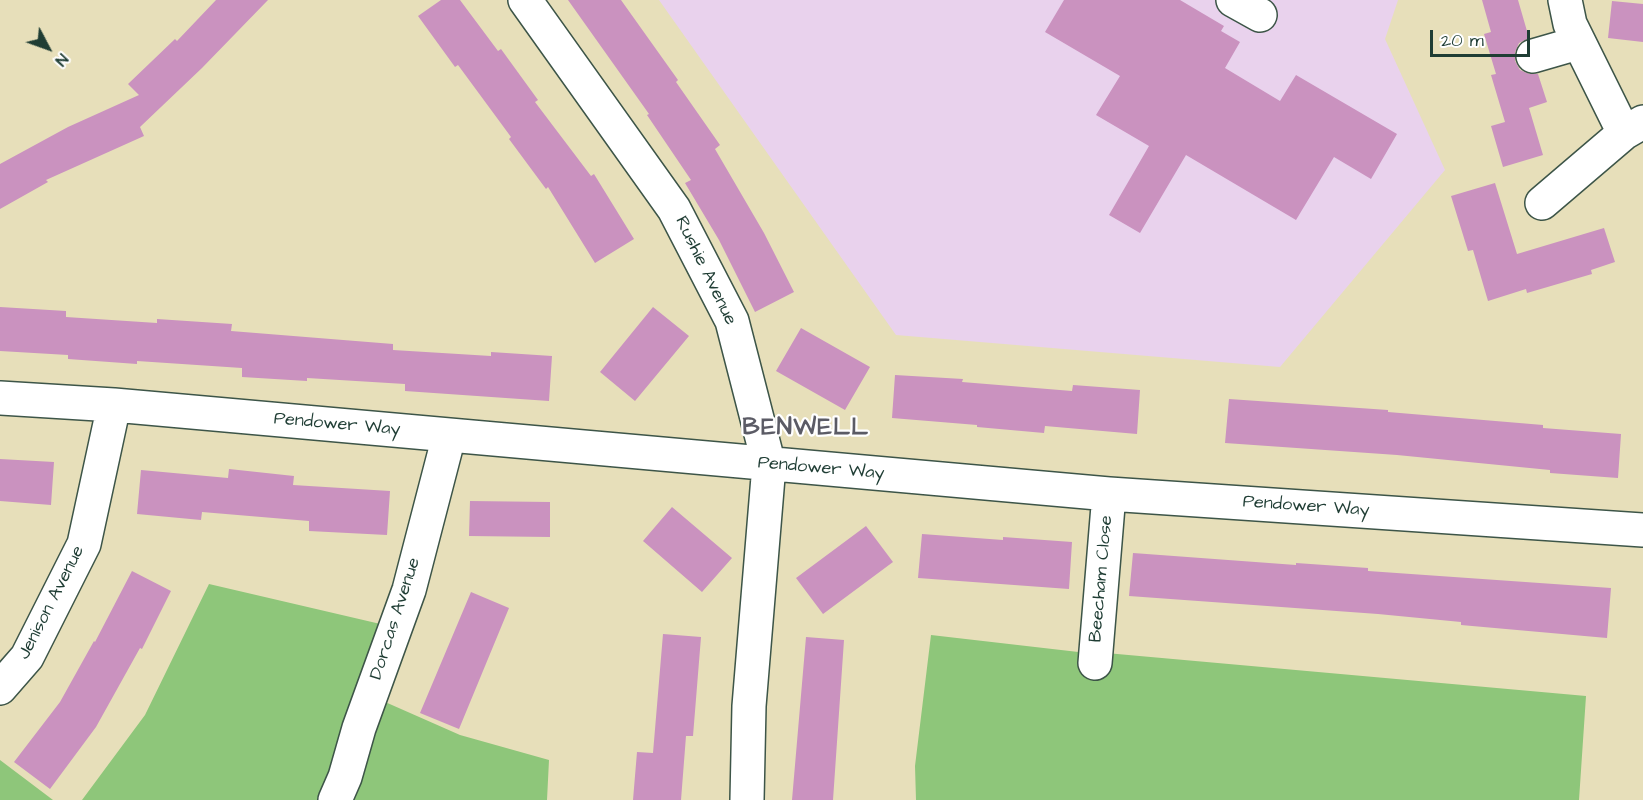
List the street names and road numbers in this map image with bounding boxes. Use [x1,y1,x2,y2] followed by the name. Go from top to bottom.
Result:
[669,213,741,329] street label: Rushie Avenue
[273,409,401,441] street label: Pendower Way
[757,453,885,485] street label: Pendower Way
[1242,492,1370,522] street label: Pendower Way
[1086,515,1118,643] street label: Beecham Close
[14,542,90,664] street label: Jenison Avenue
[366,555,426,683] street label: Dorcas Avenue

